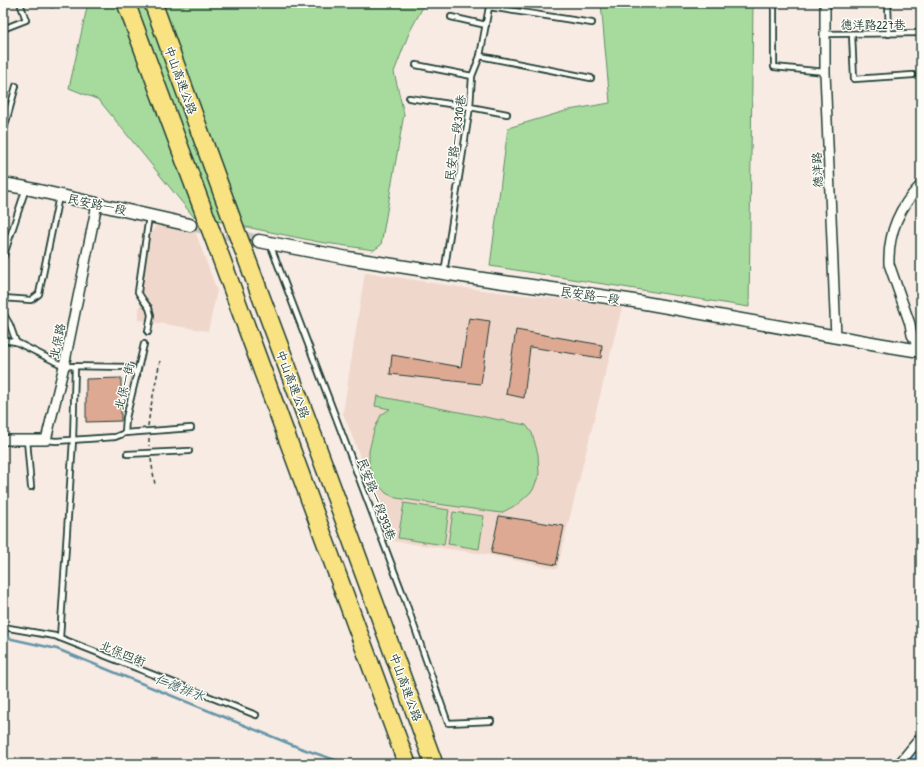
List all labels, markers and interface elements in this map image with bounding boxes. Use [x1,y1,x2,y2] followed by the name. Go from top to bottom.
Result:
[840,16,906,33] street label: 德洋路227巷
[161,43,201,117] street label: 中山高速公路
[441,94,469,182] street label: 民安路一段310巷
[808,152,826,188] street label: 德洋路
[66,189,128,219] street label: 民安路一段
[559,282,621,308] street label: 民安路一段
[45,322,69,360] street label: 北保路
[272,347,314,421] street label: 中山高速公路
[110,361,138,411] street label: 北保一街
[353,455,401,543] street label: 民安路一段393巷
[98,636,148,670] street label: 北保四街
[386,650,426,724] street label: 中山高速公路
[153,669,208,705] water label: 仁德排水

